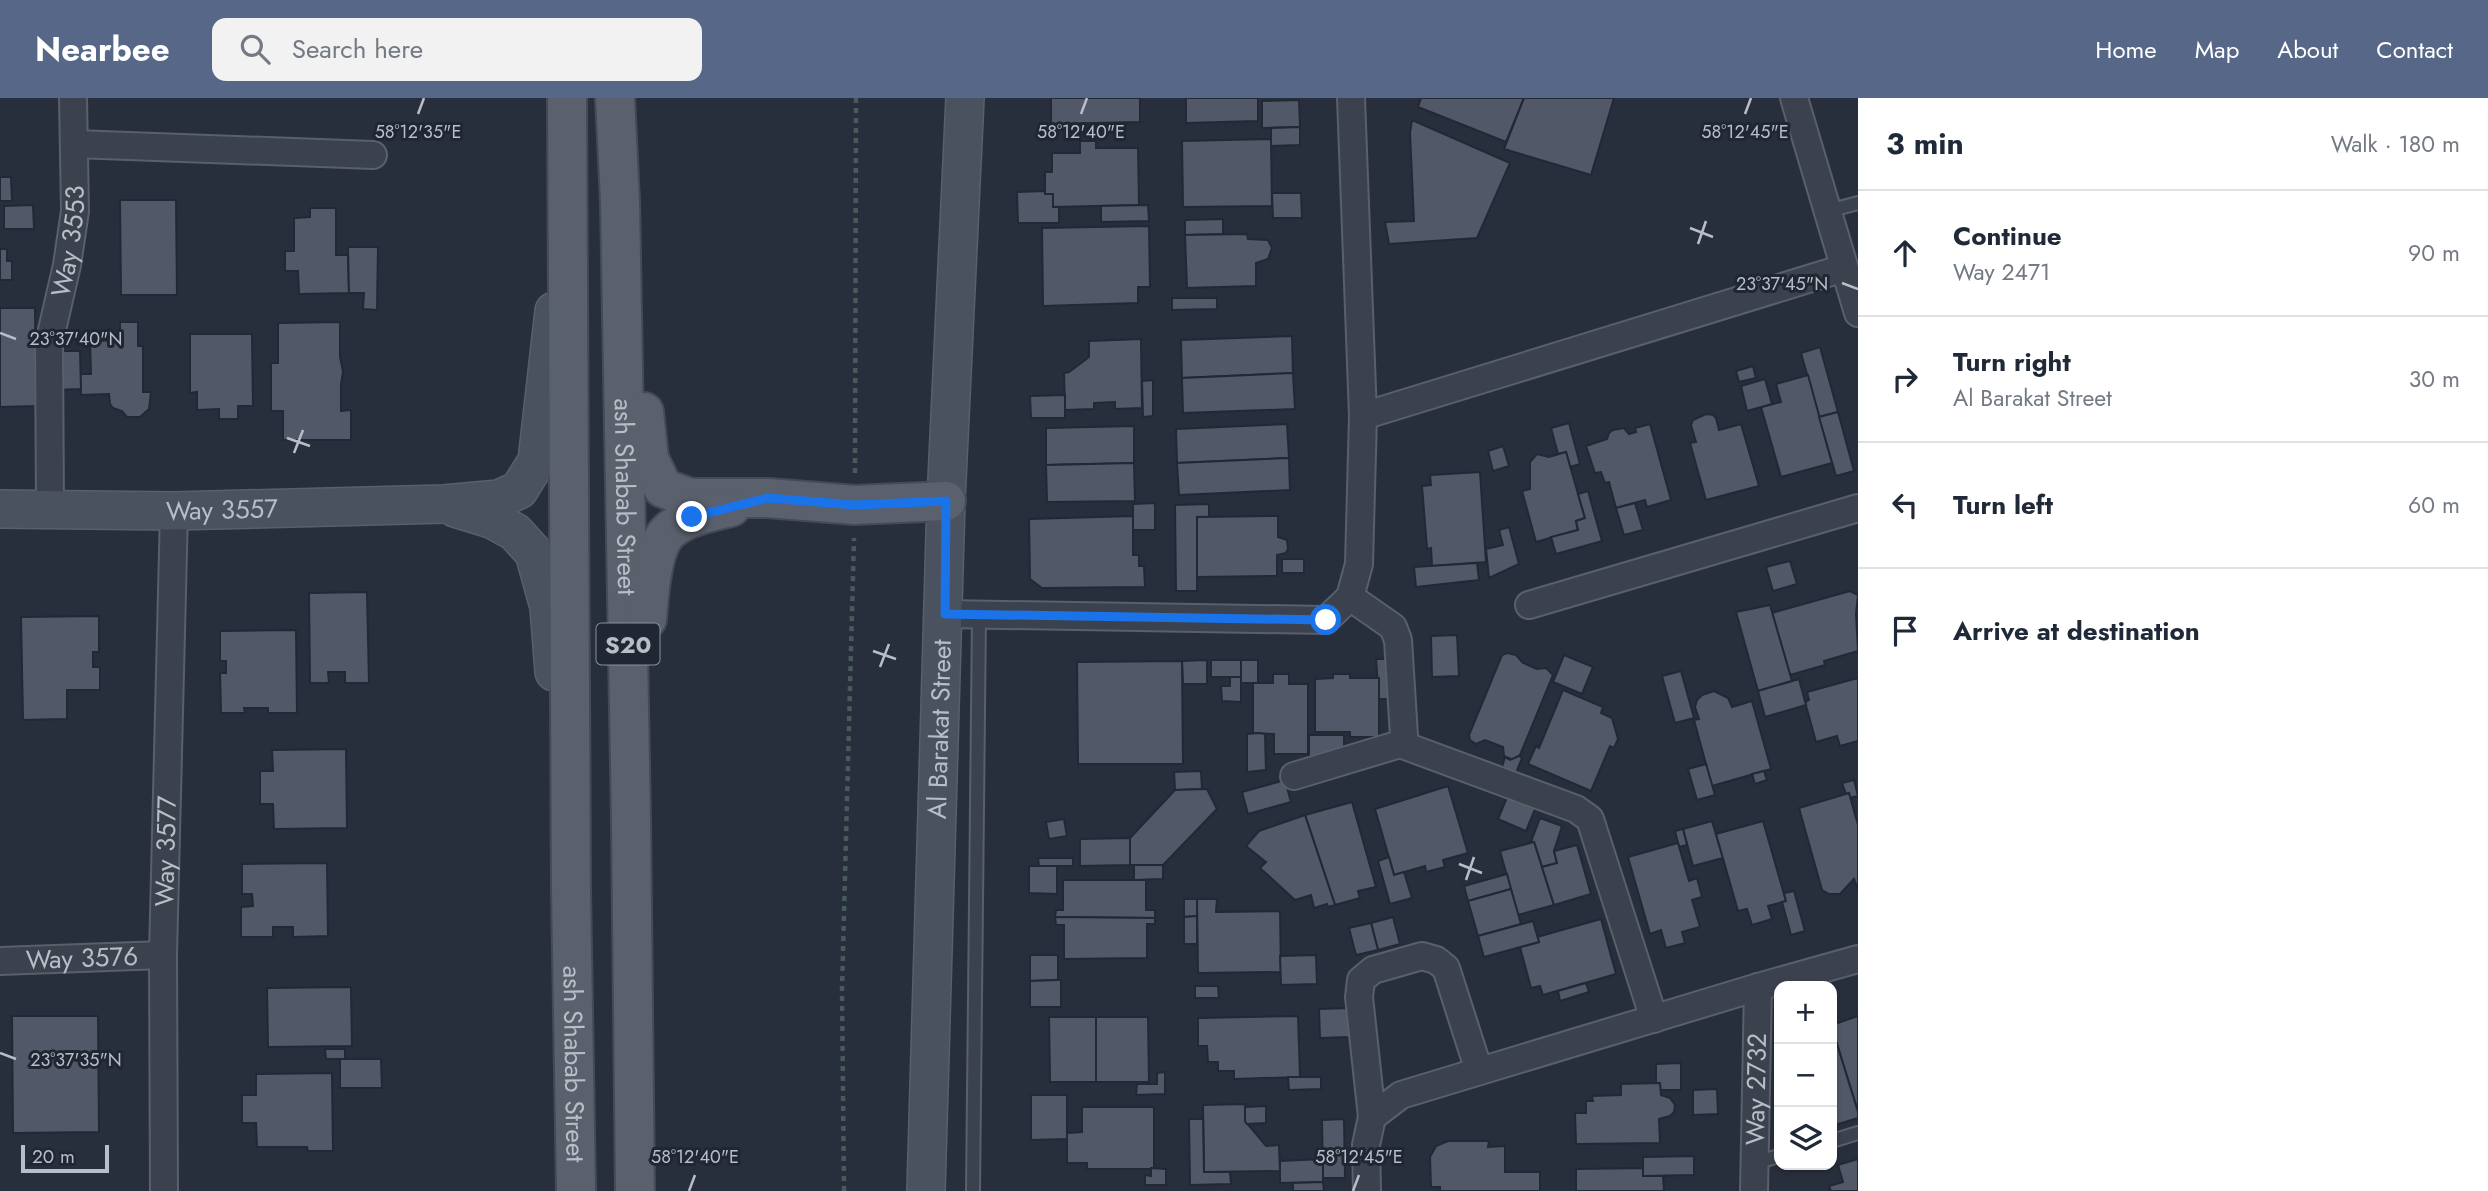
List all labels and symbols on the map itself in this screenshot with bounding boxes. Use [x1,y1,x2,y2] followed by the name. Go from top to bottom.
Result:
[375,119,461,145] text: 58°12'35"E
[1037,119,1125,145] text: 58°12'40"E
[1701,119,1789,145] text: 58°12'45"E
[41,185,94,301] street label: Way 3553
[1736,271,1828,297] text: 23°37'45"N
[30,326,122,352] text: 23°37'40"N
[605,398,646,596] street label: ash Shabab Street
[165,489,279,530] street label: Way 3557
[676,501,707,532] route end
[1310,604,1341,635] route start
[596,624,660,664] road number: S20
[918,638,961,819] street label: Al Barakat Street
[145,795,186,907] street label: Way 3577
[25,937,139,979] street label: Way 3576
[553,965,595,1163] street label: ash Shabab Street
[1736,1033,1776,1146] street label: Way 2732
[30,1047,122,1073] text: 23°37'35"N
[21,1142,108,1174] scale bar
[651,1144,739,1170] text: 58°12'40"E
[1315,1144,1403,1170] text: 58°12'45"E

